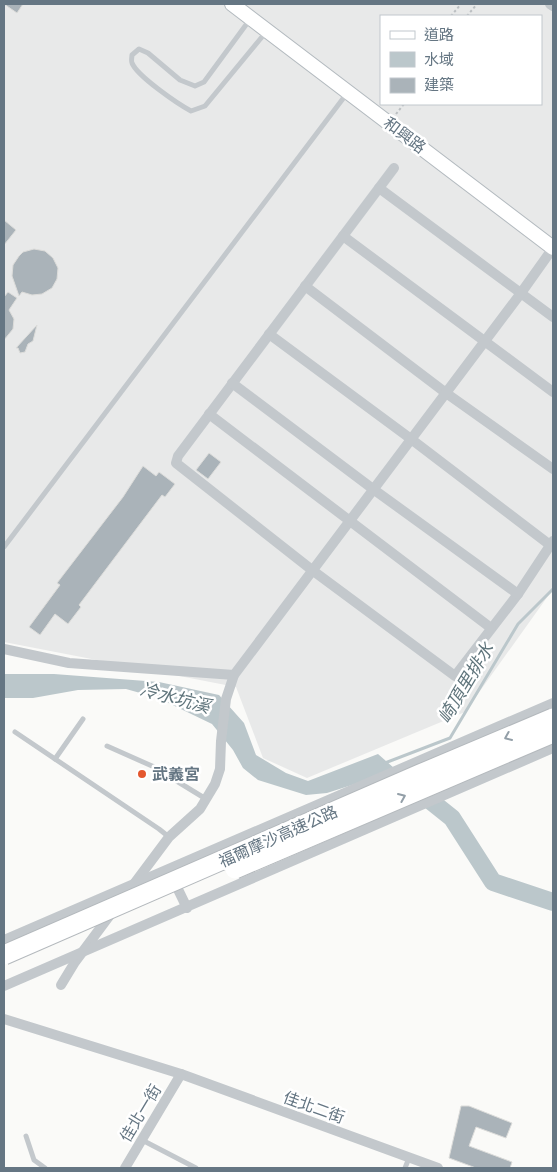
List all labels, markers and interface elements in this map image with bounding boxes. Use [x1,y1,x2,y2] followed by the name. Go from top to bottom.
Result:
[380,15,542,105] legend
[424,26,454,44] text: 道路
[424,51,454,69] text: 水域
[424,76,454,94] text: 建築
[380,113,430,157] street label: 和興路
[433,638,498,727] water label: 崎頂里排水
[138,678,216,718] water label: 冷水坑溪
[504,731,513,741] one-way arrow
[152,765,200,784] place label: 武義宮
[136,768,148,780] marker: 武義宮
[398,793,406,803] one-way arrow
[216,802,341,871] street label: 福爾摩沙高速公路
[116,1081,165,1146] street label: 佳北一街
[281,1088,347,1127] street label: 佳北二街

